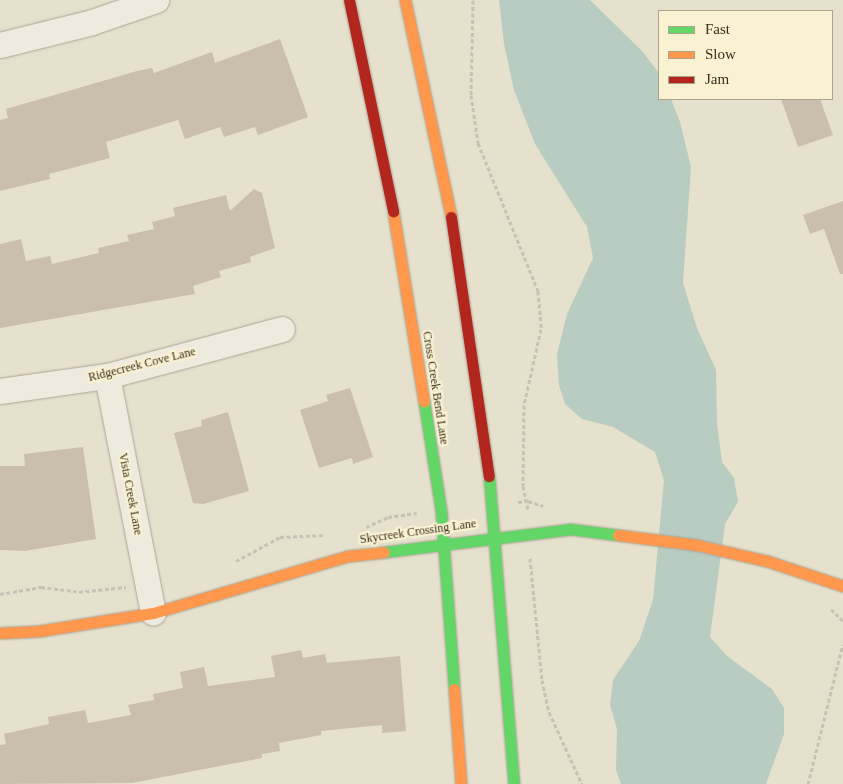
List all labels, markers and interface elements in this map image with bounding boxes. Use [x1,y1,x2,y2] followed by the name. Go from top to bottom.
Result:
[658,10,833,100] legend
[705,21,730,37] text: Fast
[705,46,736,62] text: Slow
[705,71,729,87] text: Jam
[419,330,451,446] street label: Cross Creek Bend Lane
[87,345,197,385] street label: Ridgecreek Cove Lane
[115,452,145,536] street label: Vista Creek Lane
[359,517,477,547] street label: Skycreek Crossing Lane

